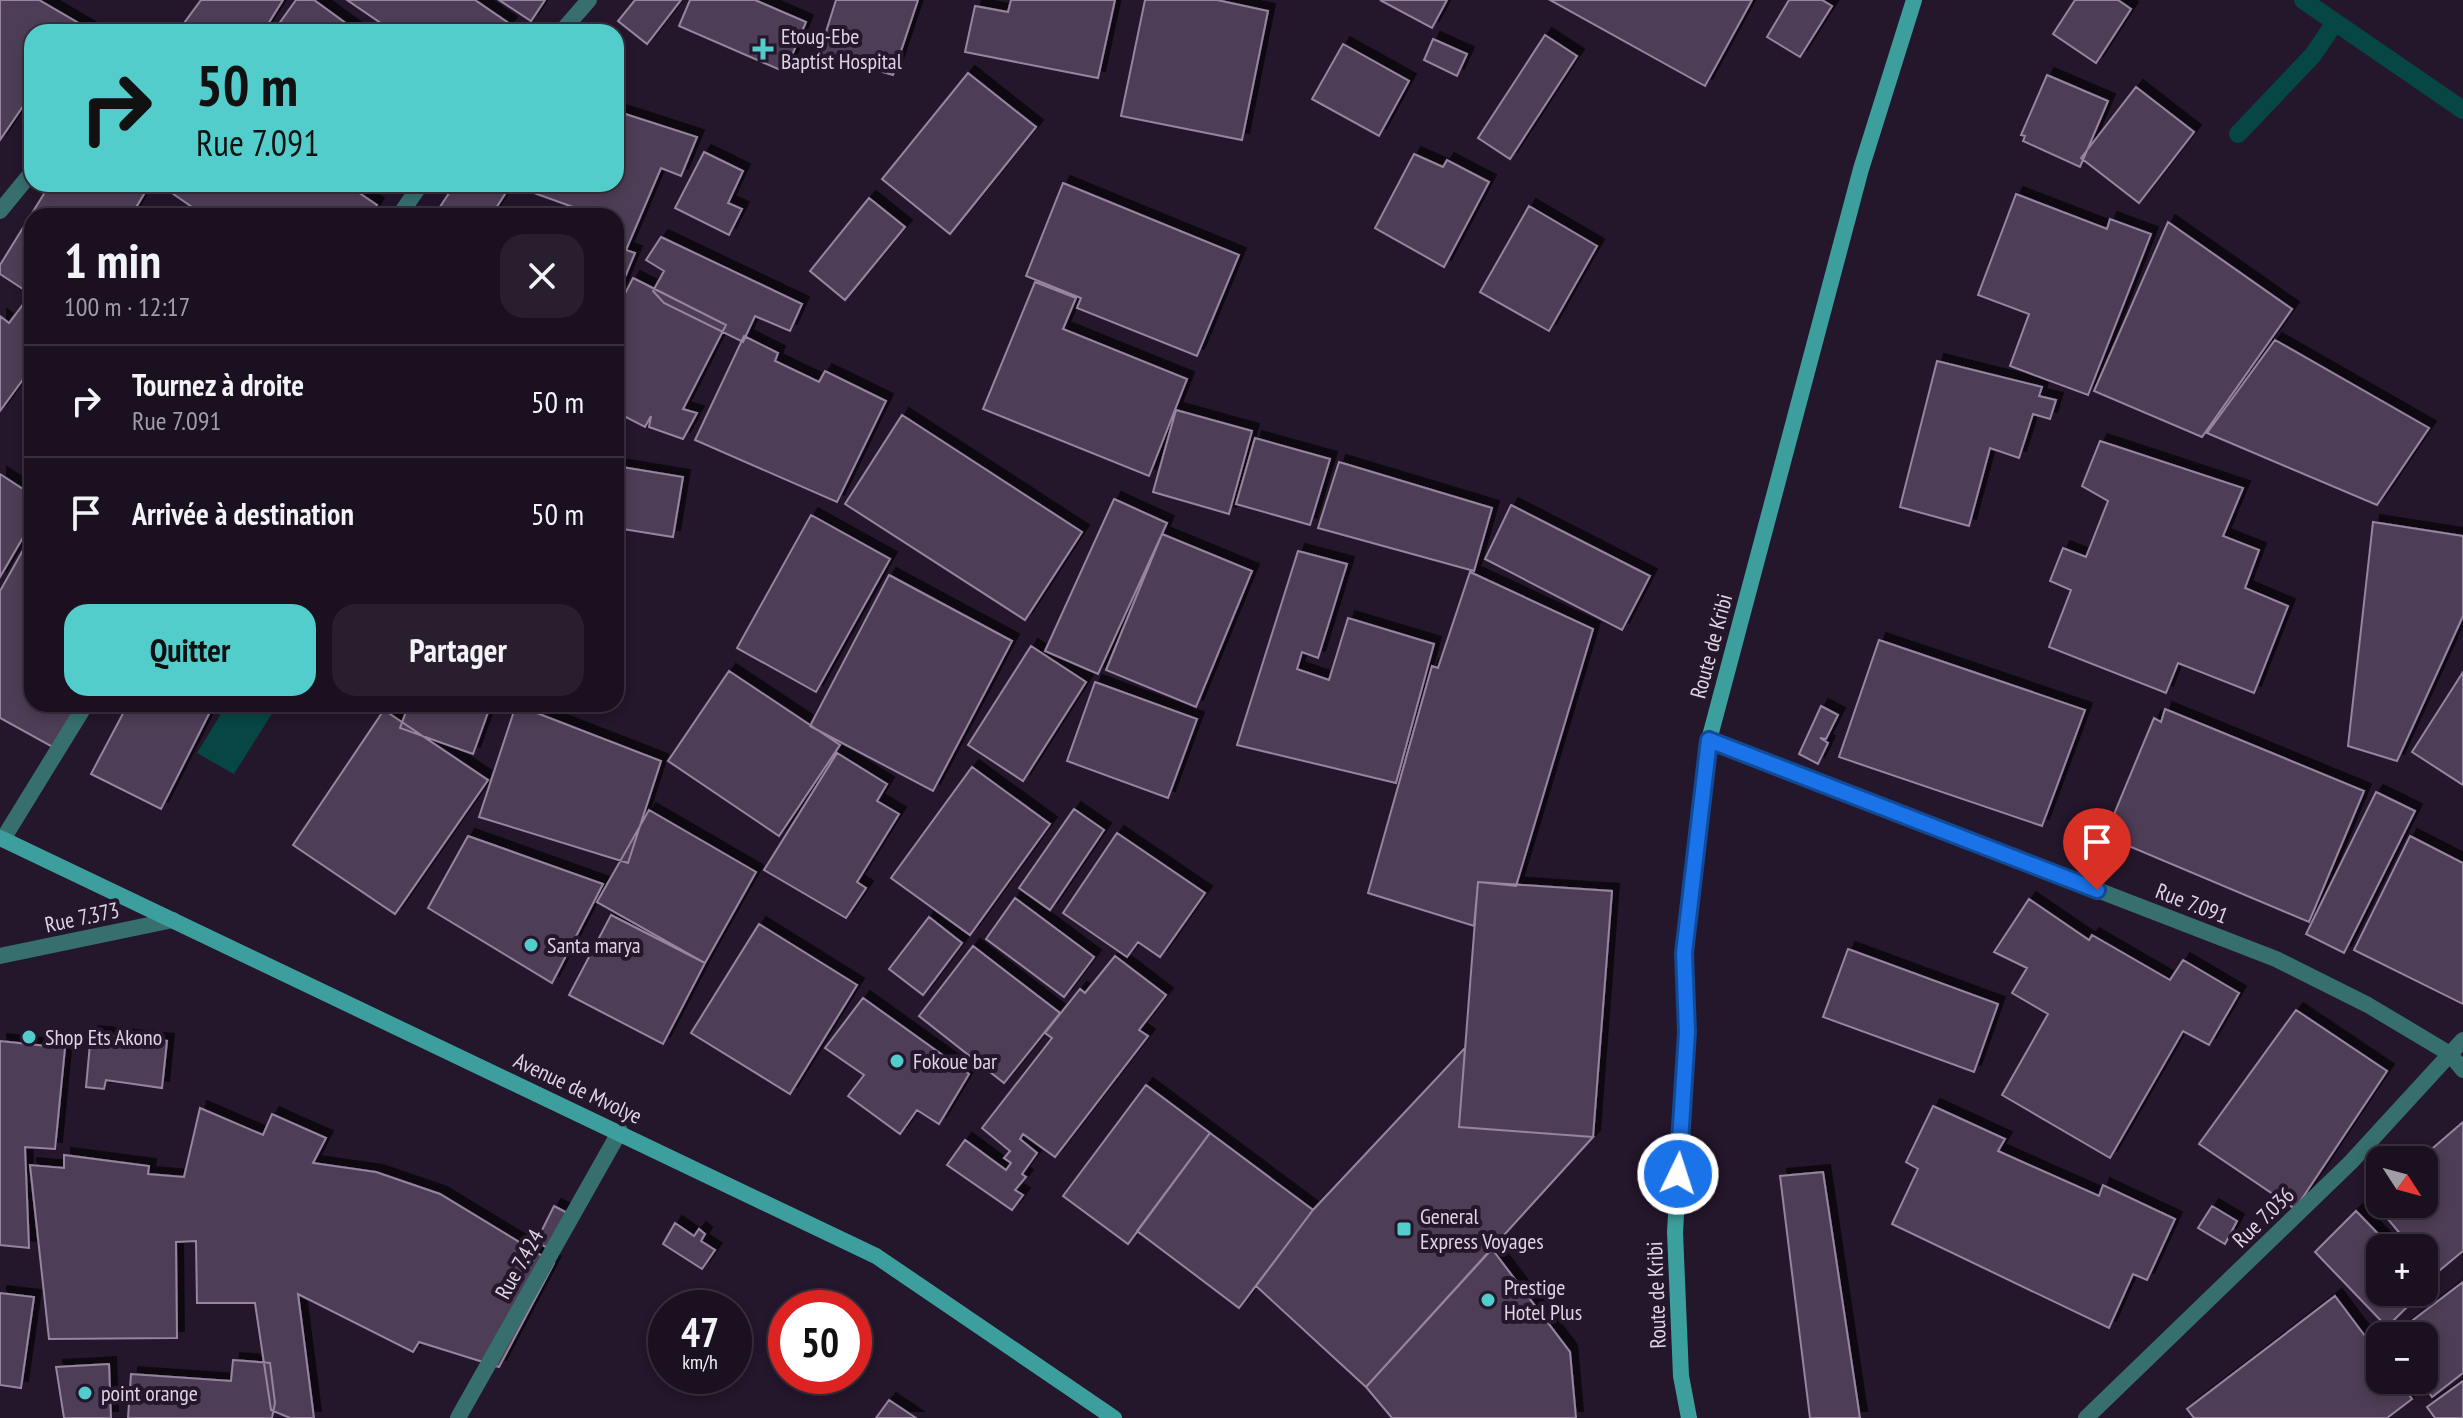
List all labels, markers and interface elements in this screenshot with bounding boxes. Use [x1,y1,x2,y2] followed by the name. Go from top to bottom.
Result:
[781,22,903,75] place label: Etoug-Ebe Baptist Hospital
[752,38,774,60] marker: Etoug-Ebe Baptist Hospital
[196,49,298,121] text: 50 m
[64,56,168,160] icon: right
[196,119,319,166] text: Rue 7.091
[64,229,161,291] text: 1 min
[500,234,584,318] button: close
[64,290,190,323] text: 100 m · 12:17
[132,365,304,404] text: Tournez à droite
[64,379,108,423] icon: right
[531,382,584,421] text: 50 m
[132,404,221,437] text: Rue 7.091
[64,491,108,535] icon: arrive
[132,494,354,533] text: Arrivée à destination
[531,494,584,533] text: 50 m
[1684,591,1738,701] street label: Route de Kribi
[64,604,316,696] button: Quitter
[332,604,584,696] button: Partager
[2063,808,2131,890] pin
[2075,820,2119,864] icon: arrive
[2152,876,2232,930] street label: Rue 7.091
[42,895,122,939] street label: Rue 7.373
[547,931,641,959] place label: Santa marya
[522,936,540,954] marker: Santa marya
[45,1023,162,1051] place label: Shop Ets Akono
[20,1028,38,1046] marker: Shop Ets Akono
[509,1046,647,1130] street label: Avenue de Mvolye
[913,1047,997,1075] place label: Fokoue bar
[888,1052,906,1070] marker: Fokoue bar
[1636,1132,1720,1216] position arrow
[2366,1146,2438,1218] north arrow
[2366,1146,2438,1394] map controls
[2226,1181,2300,1253] street label: Rue 7.036
[1420,1202,1544,1255] place label: General Express Voyages
[1395,1220,1413,1238] marker: General Express Voyages
[488,1224,550,1304] street label: Rue 7.424
[2366,1234,2438,1306] button: +
[1640,1241,1672,1349] street label: Route de Kribi
[1504,1273,1582,1326] place label: Prestige Hotel Plus
[768,1290,872,1394] speed limit sign: 50
[1479,1291,1497,1309] marker: Prestige Hotel Plus
[681,1306,719,1358] text: 47
[2366,1322,2438,1394] button: −
[682,1349,718,1375] text: km/h
[101,1379,198,1407] place label: point orange
[76,1384,94,1402] marker: point orange

